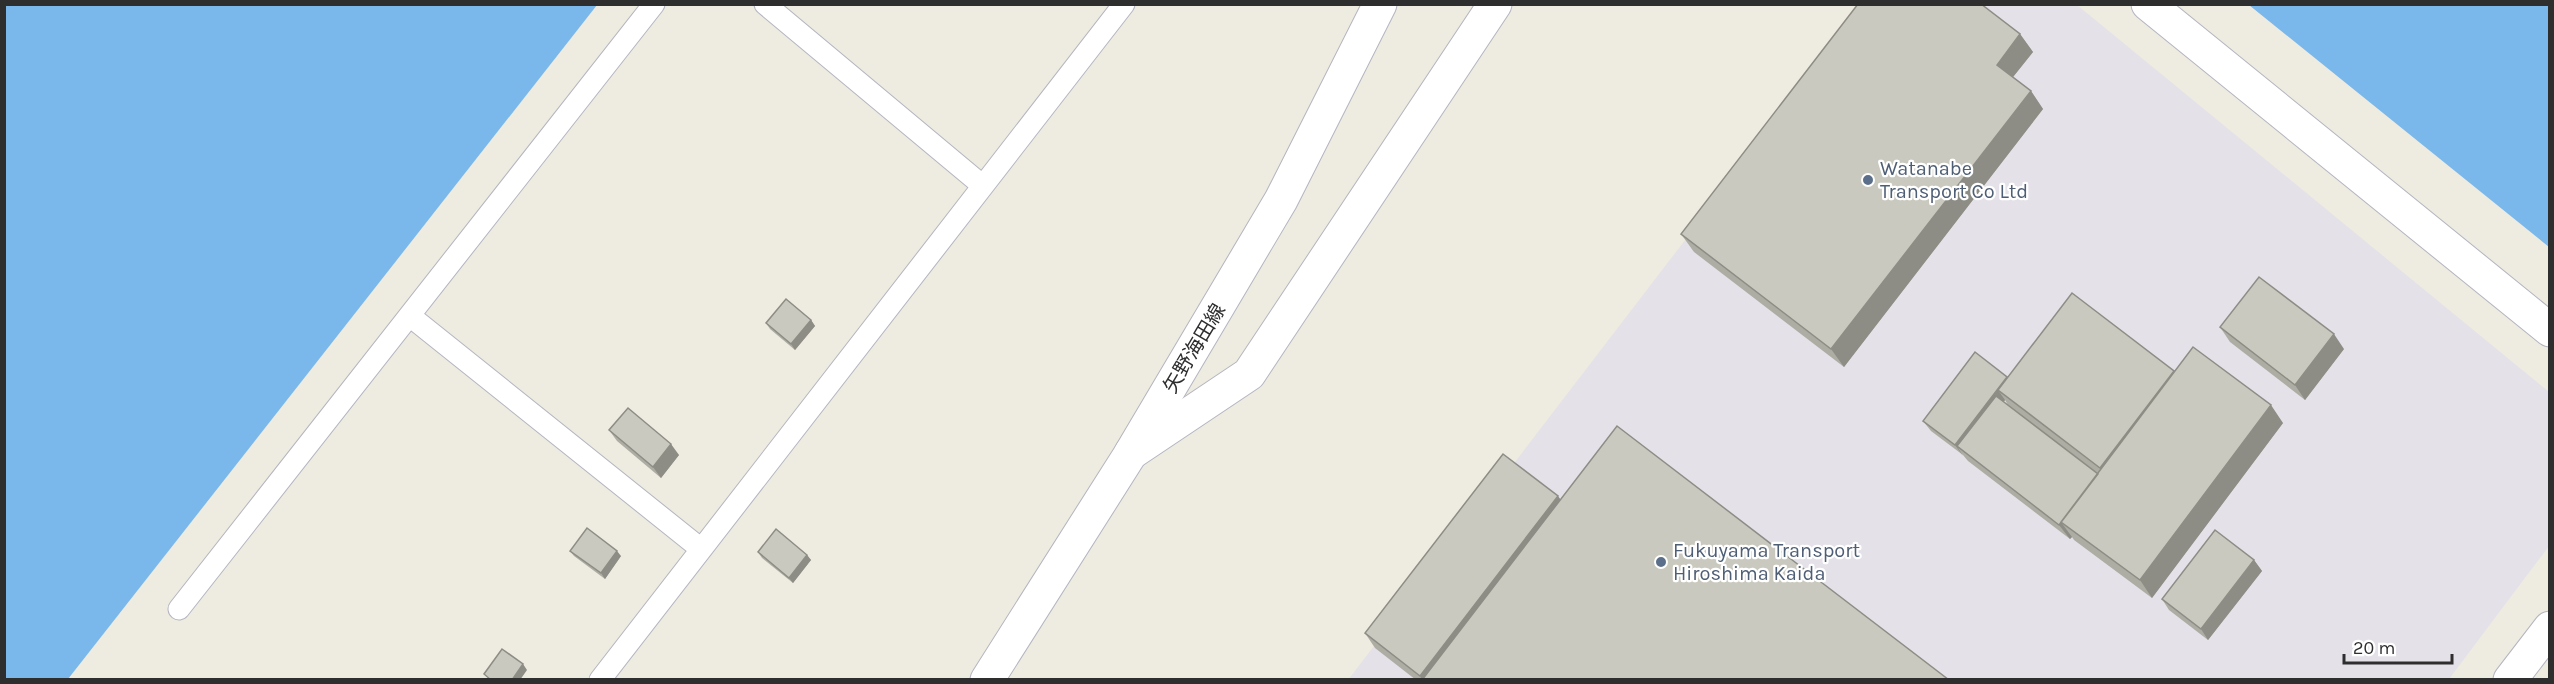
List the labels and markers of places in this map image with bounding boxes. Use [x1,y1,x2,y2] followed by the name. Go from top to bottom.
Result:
[1880,157,2028,203] place label: Watanabe Transport Co Ltd
[1861,173,1875,187] marker: Watanabe Transport Co Ltd
[1673,539,1860,585] place label: Fukuyama Transport Hiroshima Kaida
[1654,555,1668,569] marker: Fukuyama Transport Hiroshima Kaida

